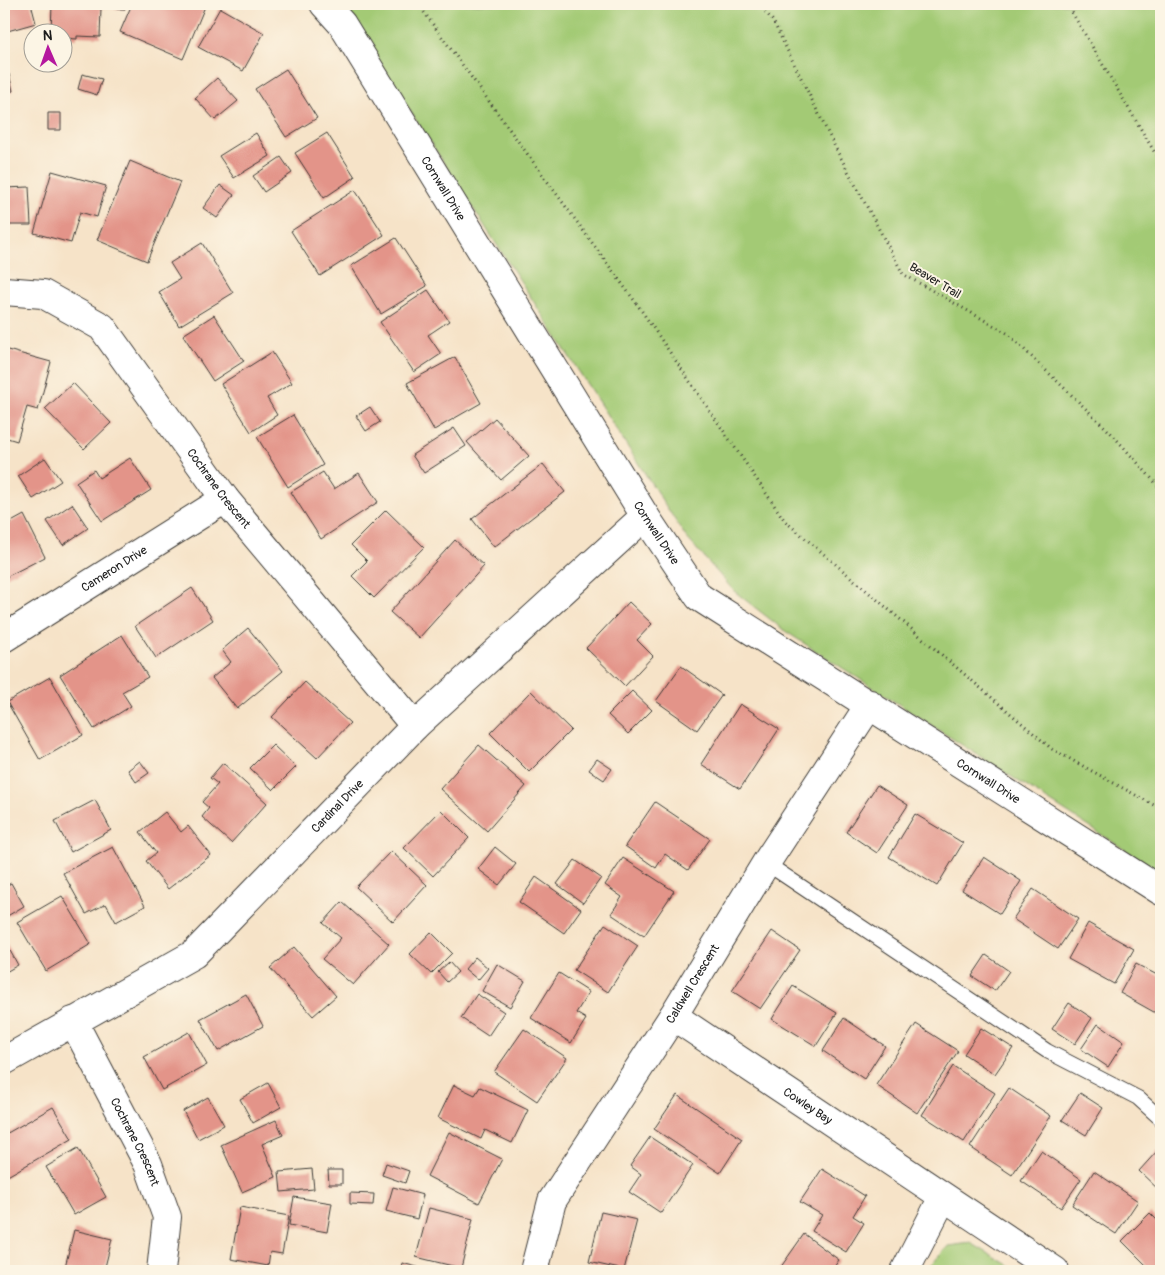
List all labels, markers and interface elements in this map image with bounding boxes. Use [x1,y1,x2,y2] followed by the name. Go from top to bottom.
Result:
[22,22,72,72] north arrow
[43,27,53,44] text: N
[418,154,469,223] street label: Cornwall Drive
[906,260,964,302] street label: Beaver Trail
[184,445,254,532] street label: Cochrane Crescent
[630,498,683,567] street label: Cornwall Drive
[78,542,150,595] street label: Cameron Drive
[954,755,1023,807] street label: Cornwall Drive
[308,776,367,836] street label: Cardinal Drive
[663,941,722,1026] street label: Caldwell Crescent
[780,1084,835,1128] street label: Cowley Bay
[107,1095,163,1188] street label: Cochrane Crescent

